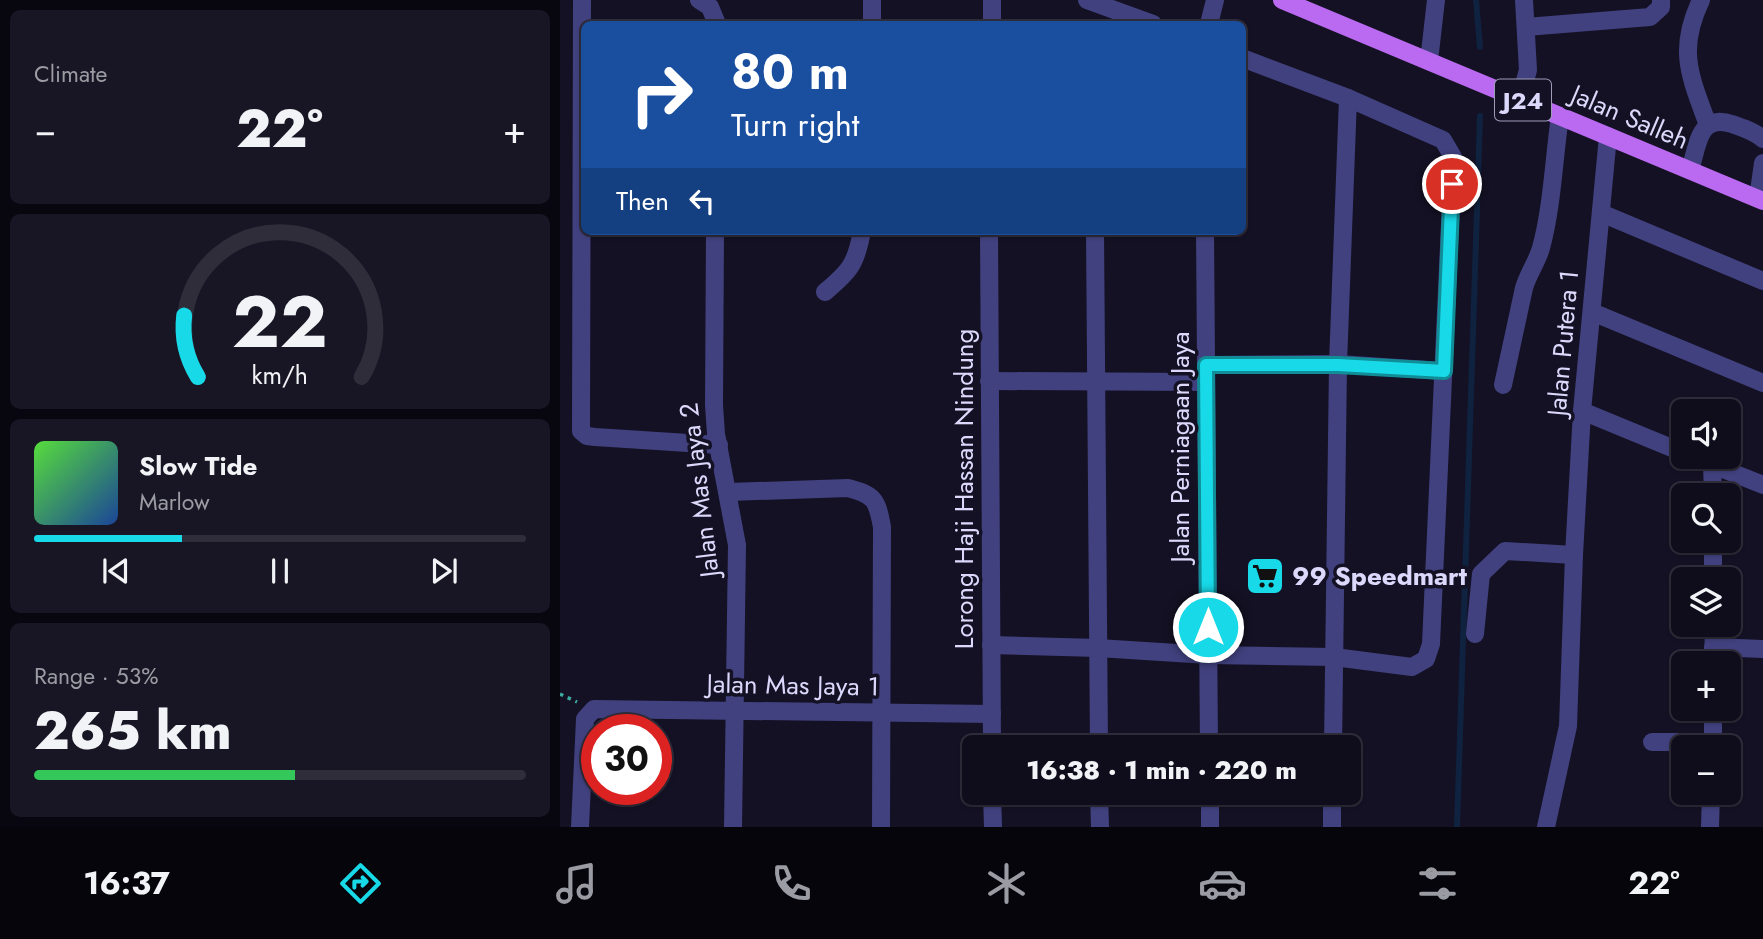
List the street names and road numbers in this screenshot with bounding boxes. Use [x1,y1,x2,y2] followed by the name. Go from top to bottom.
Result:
[1563,74,1695,159] street label: Jalan Salleh
[1495,80,1551,120] road number: J24
[1537,268,1588,421] street label: Jalan Putera 1
[945,329,983,649] street label: Lorong Haji Hassan Nindung
[1161,331,1199,566] street label: Jalan Perniagaan Jaya
[669,400,729,582] street label: Jalan Mas Jaya 2
[703,664,880,706] street label: Jalan Mas Jaya 1

